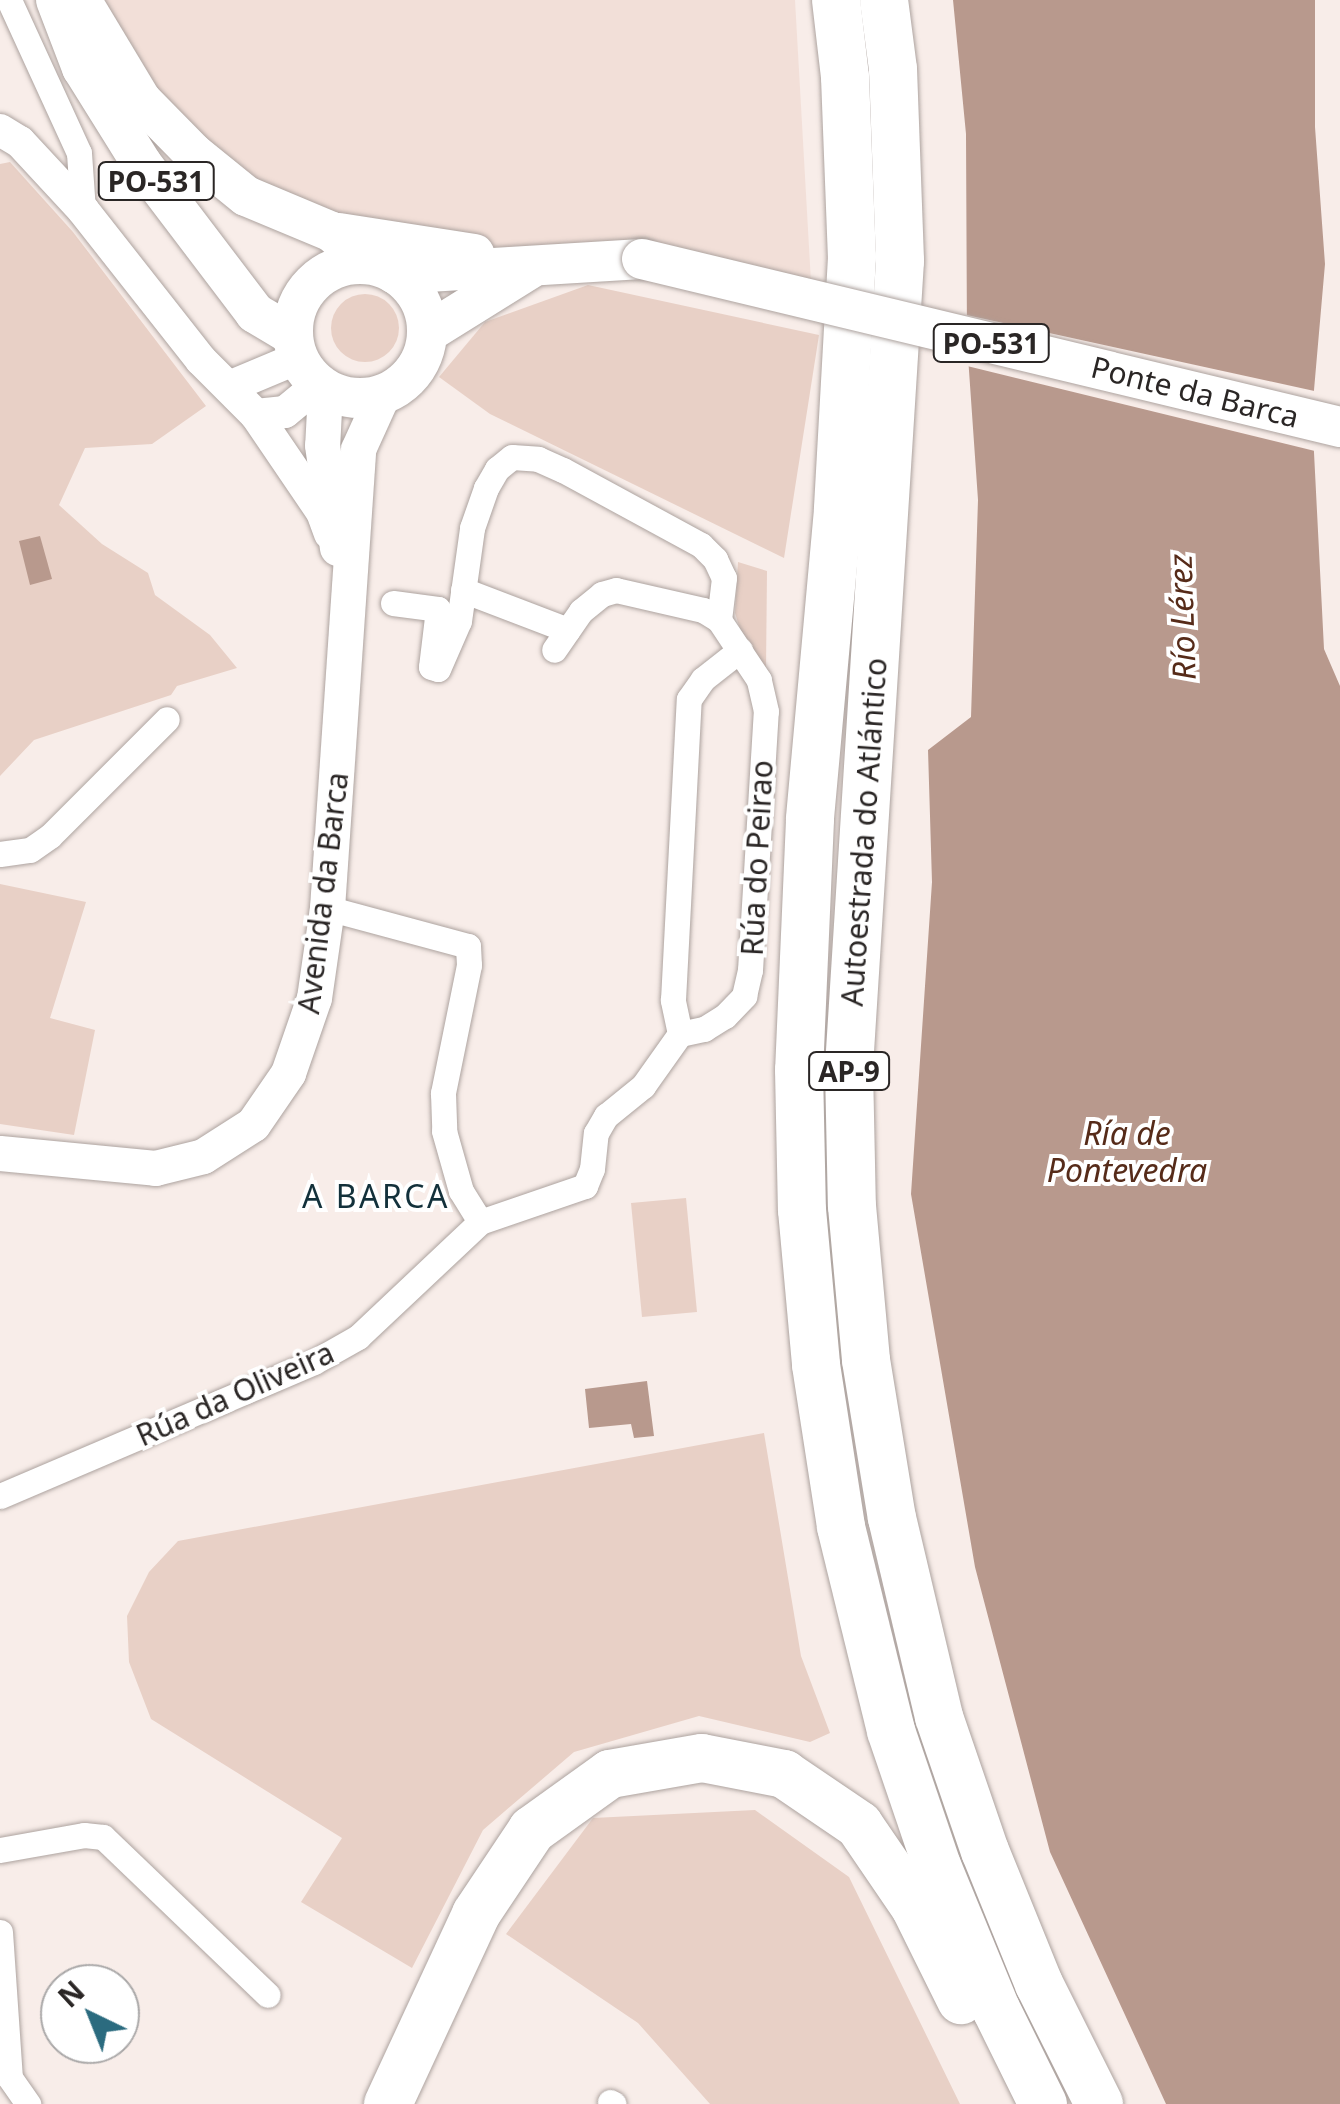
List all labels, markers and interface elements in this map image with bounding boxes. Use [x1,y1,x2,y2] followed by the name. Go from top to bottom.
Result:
[96,158,216,204] road number: PO-531
[931,320,1051,366] road number: PO-531
[1087,349,1303,435] street label: Ponte da Barca
[1161,553,1203,681] water label: Río Lérez
[834,657,894,1007] street label: Autoestrada do Atlántico
[734,759,780,957] street label: Rúa do Peirao
[290,770,356,1016] street label: Avenida da Barca
[806,1048,892,1094] road number: AP-9
[1047,1115,1207,1190] water label: Ría de Pontevedra
[302,1177,450,1215] district label: A BARCA
[131,1334,339,1454] street label: Rúa da Oliveira
[40,1964,140,2064] north arrow
[50,1972,92,2015] text: N

